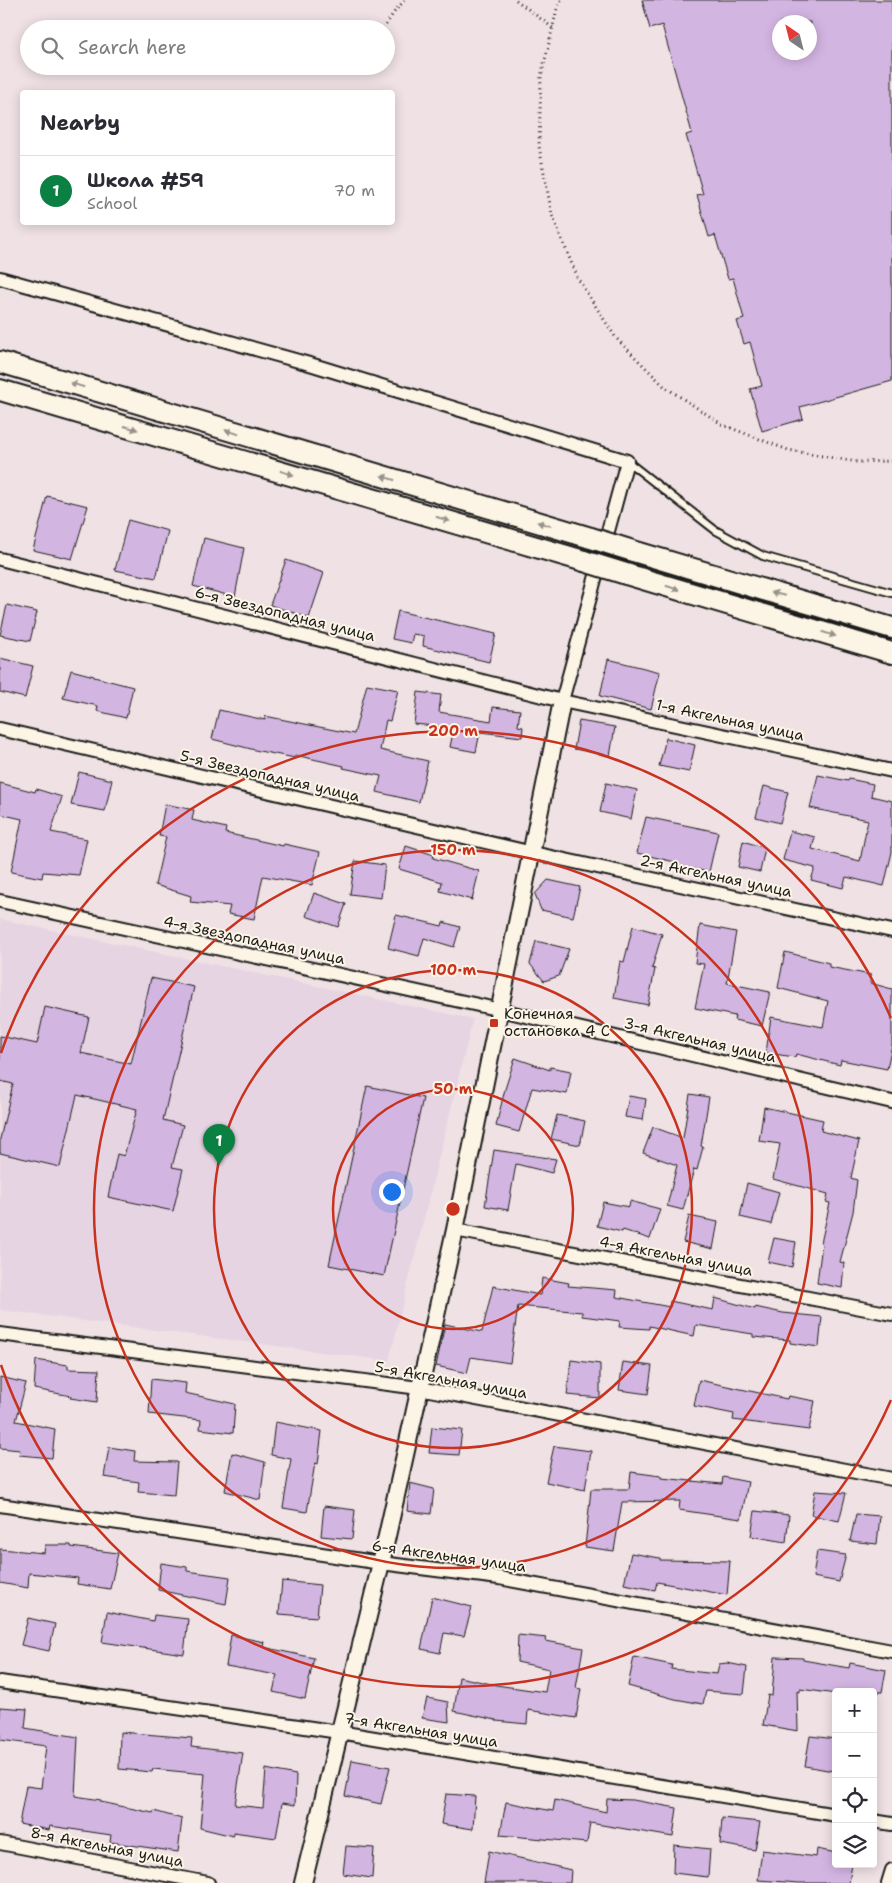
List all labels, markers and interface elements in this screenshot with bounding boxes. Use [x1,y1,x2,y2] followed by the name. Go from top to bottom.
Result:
[772,15,817,60] north arrow
[20,20,395,75] search box
[38,34,66,62] icon: search
[78,35,187,60] text: Search here
[40,109,120,137] text: Nearby
[87,168,204,193] text: Школа #59
[52,180,60,201] text: 1
[334,180,375,201] text: 70 m
[87,193,137,214] text: School
[69,380,84,388] one-way arrow
[123,424,138,432] one-way arrow
[225,427,240,435] one-way arrow
[279,470,294,478] one-way arrow
[380,474,395,482] one-way arrow
[435,516,450,524] one-way arrow
[536,520,551,528] one-way arrow
[193,582,378,646] street label: 6-я Звездопадная улица
[666,584,681,592] one-way arrow
[771,589,786,597] one-way arrow
[821,630,836,638] one-way arrow
[654,695,807,746] street label: 1-я Акгельная улица
[428,721,478,741] text: 200 m
[178,746,362,807] street label: 5-я Звездопадная улица
[430,840,476,860] text: 150 m
[638,850,794,902] street label: 2-я Акгельная улица
[161,911,347,969] street label: 4-я Звездопадная улица
[430,960,476,980] text: 100 m
[504,1004,610,1041] place label: Конечная остановка 4 С
[622,1013,779,1067] street label: 3-я Акгельная улица
[488,1017,500,1029] marker: Конечная остановка 4 С
[434,1079,473,1099] text: 50 m
[203,1124,235,1165] pin: 1
[379,1179,405,1205] your location
[444,1200,462,1218] centre of rings
[598,1231,755,1281] street label: 4-я Акгельная улица
[373,1357,529,1403] street label: 5-я Акгельная улица
[371,1535,528,1577] street label: 6-я Акгельная улица
[832,1688,877,1868] map controls
[832,1688,877,1733] button: +
[343,1708,500,1752] street label: 7-я Акгельная улица
[832,1733,877,1778] button: −
[832,1778,877,1823] button: locate
[29,1822,186,1872] street label: 8-я Акгельная улица
[832,1823,877,1868] button: layers

